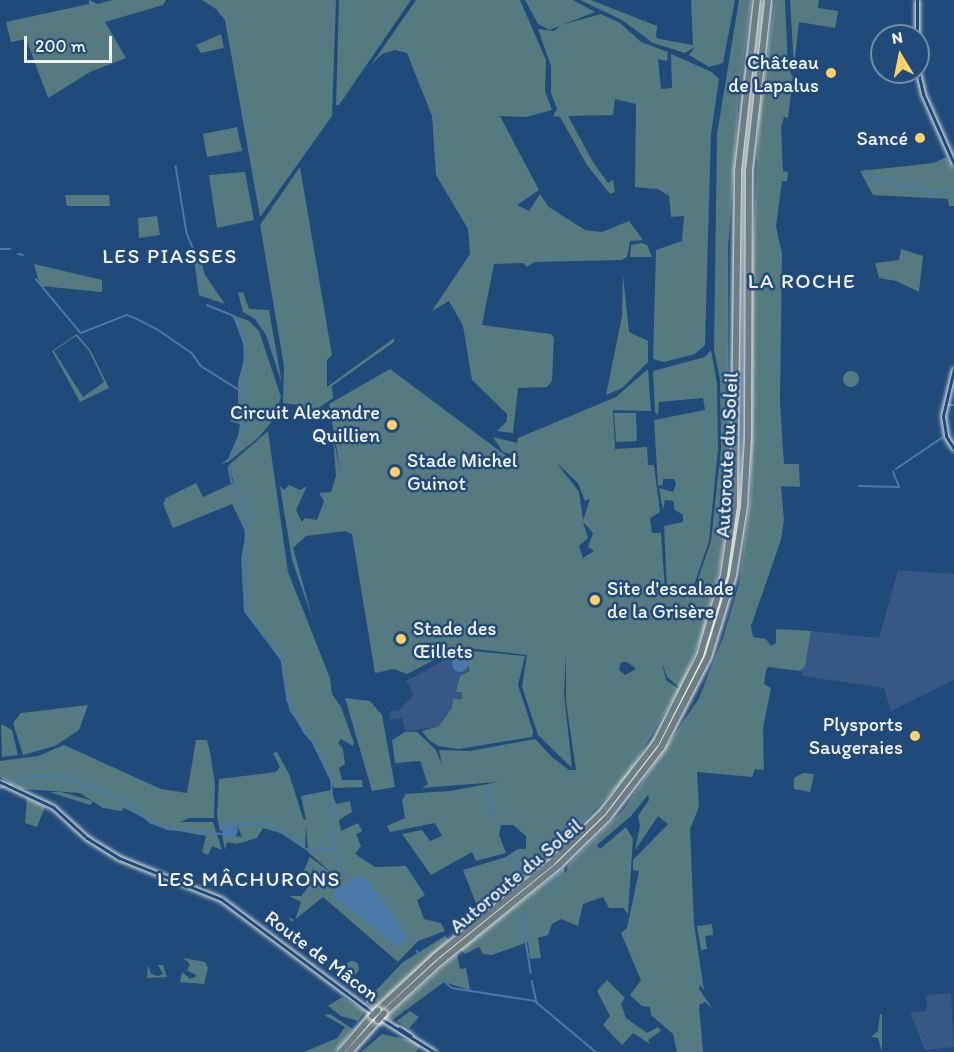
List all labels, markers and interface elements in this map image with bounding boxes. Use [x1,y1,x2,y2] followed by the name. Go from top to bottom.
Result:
[27,24,116,62] scale bar
[870,24,930,84] north arrow
[890,27,904,48] text: N
[35,35,86,57] text: 200 m
[727,50,819,97] place label: Château de Lapalus
[824,66,838,80] marker: Château de Lapalus
[856,126,908,150] place label: Sancé
[913,131,927,145] marker: Sancé
[102,243,238,269] district label: LES PIASSES
[748,268,856,294] district label: LA ROCHE
[711,372,743,538] street label: Autoroute du Soleil
[230,401,380,448] place label: Circuit Alexandre Quillien
[385,418,399,432] marker: Circuit Alexandre Quillien
[407,448,516,495] place label: Stade Michel Guinot
[388,465,402,479] marker: Stade Michel Guinot
[607,576,734,623] place label: Site d'escalade de la Grisère
[588,593,602,607] marker: Site d'escalade de la Grisère
[413,616,496,663] place label: Stade des Œillets
[394,632,408,646] marker: Stade des Œillets
[809,712,903,759] place label: Plysports Saugeraies
[908,729,922,743] marker: Plysports Saugeraies
[445,814,587,938] street label: Autoroute du Soleil
[157,866,341,892] district label: LES MÂCHURONS
[260,905,384,1007] street label: Route de Mâcon

